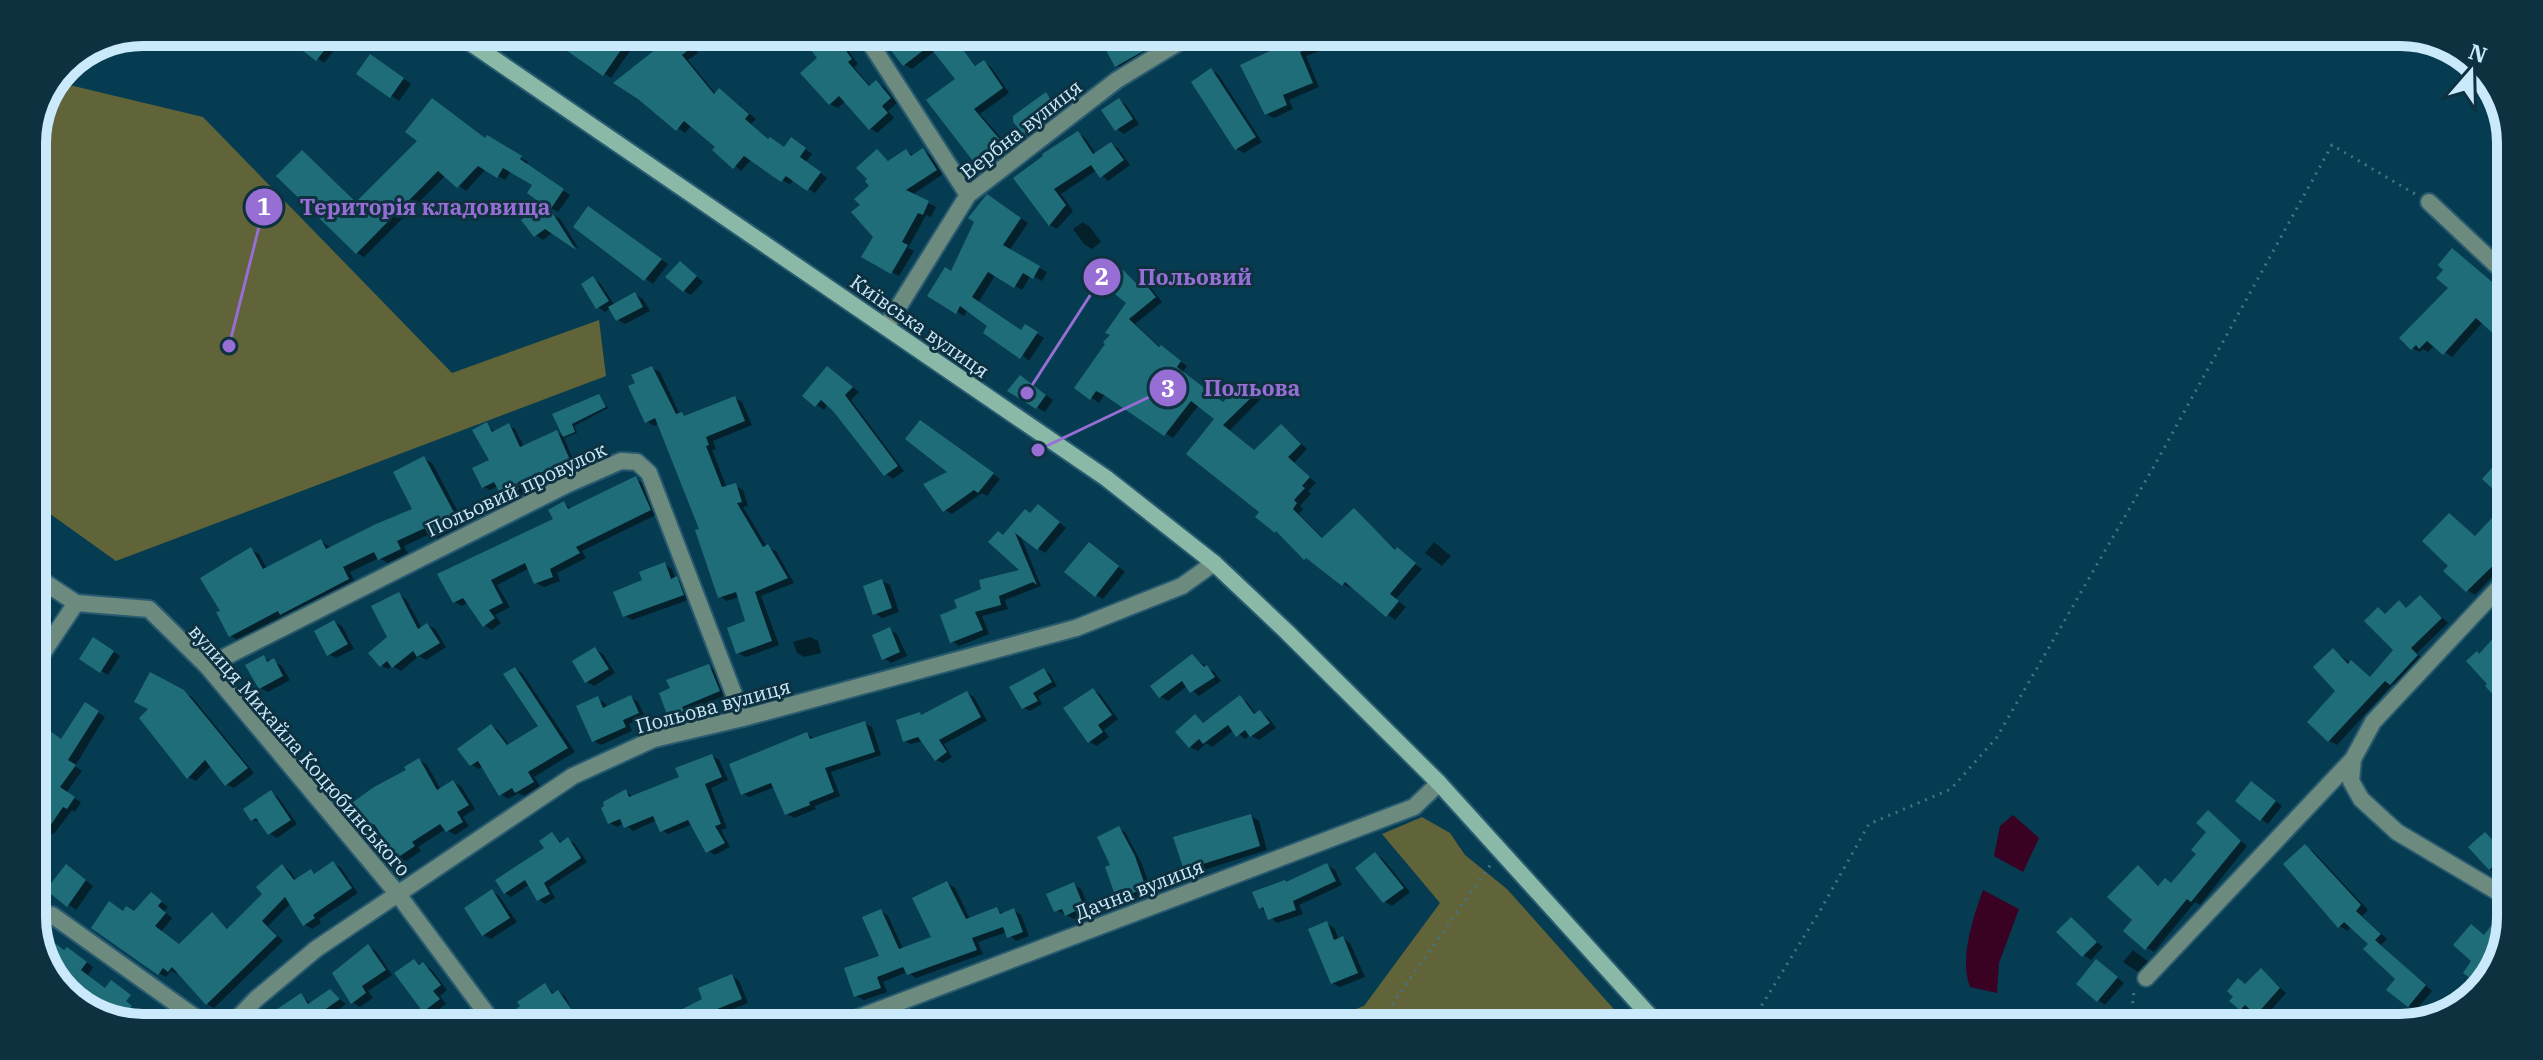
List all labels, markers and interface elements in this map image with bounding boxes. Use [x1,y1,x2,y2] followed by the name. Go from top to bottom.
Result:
[2431,32,2511,112] north arrow
[2465,36,2491,69] text: N
[955,73,1087,185] street label: Вербна вулиця
[244,184,566,230] callout: Територія кладовища
[257,190,271,222] text: 1
[300,192,550,221] text: Територія кладовища
[1082,254,1268,300] callout: Польовий
[1095,260,1109,292] text: 2
[1138,262,1252,291] text: Польовий
[845,268,995,384] street label: Київська вулиця
[1148,365,1317,411] callout: Польова
[1161,372,1175,404] text: 3
[1204,373,1300,402] text: Польова
[421,435,611,543] street label: Польовий провулок
[183,618,417,882] street label: вулиця Михайла Коцюбинського
[633,672,793,740] street label: Польова вулиця
[1071,852,1207,926] street label: Дачна вулиця

